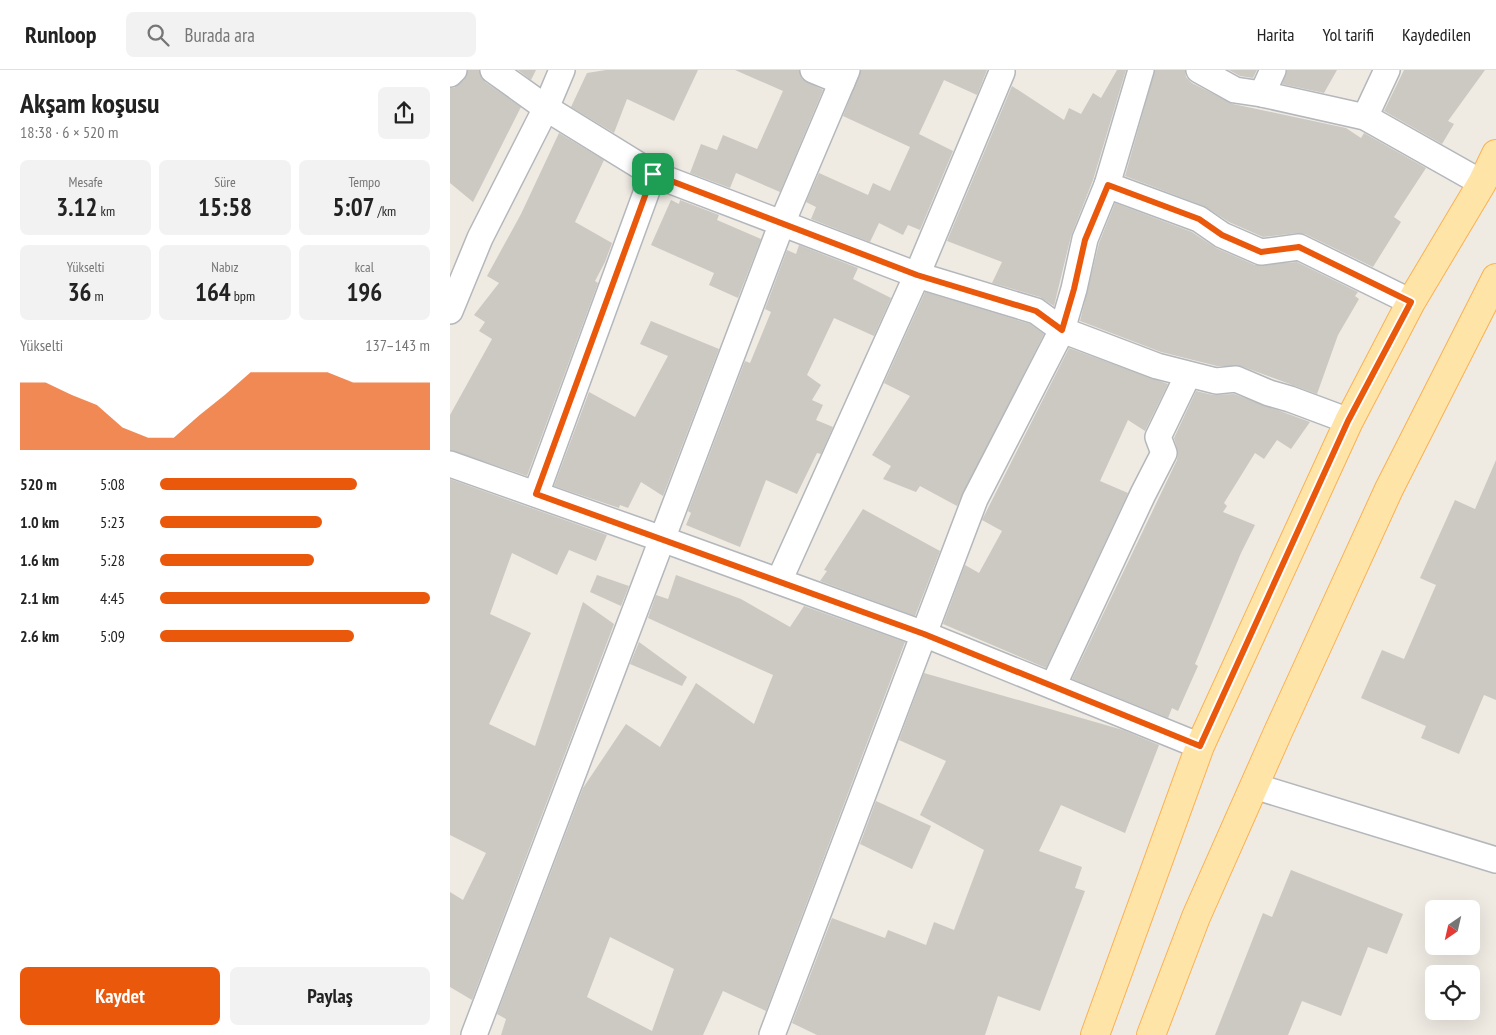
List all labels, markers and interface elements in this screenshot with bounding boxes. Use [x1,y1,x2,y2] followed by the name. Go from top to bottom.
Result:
[126,12,476,57] search box
[25,19,96,50] text: Runloop
[144,21,172,49] icon: search
[184,23,255,47] text: Burada ara
[1257,23,1295,46] text: Harita
[1323,23,1374,46] text: Yol tarifi
[1402,23,1471,46] text: Kaydedilen
[20,84,160,121] text: Akşam koşusu
[378,87,430,139] button: share
[20,122,118,142] text: 18:38 · 6 × 520 m
[632,153,674,195] pin
[639,160,667,188] icon: arrive
[69,173,103,191] text: Mesafe
[214,173,236,191] text: Süre
[348,173,380,191] text: Tempo
[56,191,97,223] text: 3.12
[198,191,252,223] text: 15:58
[332,191,375,223] text: 5:07
[97,202,115,220] text: km
[375,202,396,220] text: /km
[67,258,105,276] text: Yükselti
[211,258,239,276] text: Nabız
[355,258,374,276] text: kcal
[68,276,92,308] text: 36
[195,276,231,308] text: 164
[346,276,382,308] text: 196
[92,287,104,305] text: m
[231,287,255,305] text: bpm
[20,335,63,355] text: Yükselti
[365,335,430,355] text: 137–143 m
[20,474,57,494] text: 520 m
[100,474,125,494] text: 5:08
[20,512,59,532] text: 1.0 km
[100,512,125,532] text: 5:23
[20,550,59,570] text: 1.6 km
[100,550,125,570] text: 5:28
[20,588,59,608] text: 2.1 km
[100,588,125,608] text: 4:45
[20,626,59,646] text: 2.6 km
[100,626,125,646] text: 5:09
[1425,900,1480,955] north arrow
[1425,900,1480,1020] map controls
[1425,965,1480,1020] button: locate
[20,967,220,1025] button: Kaydet
[230,967,430,1025] button: Paylaş

